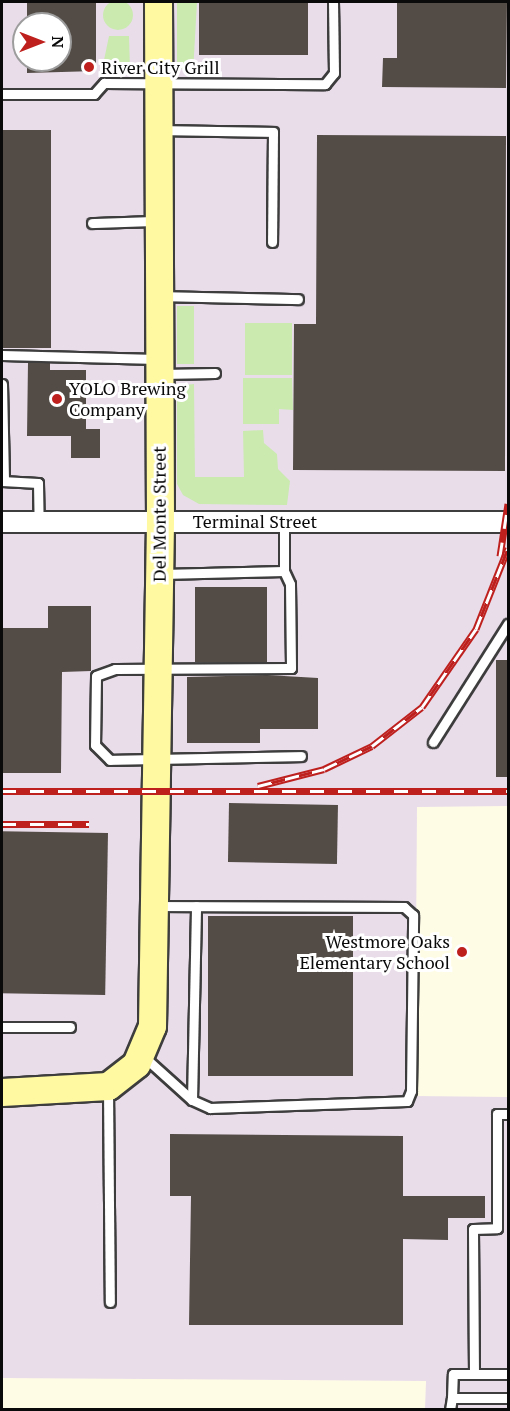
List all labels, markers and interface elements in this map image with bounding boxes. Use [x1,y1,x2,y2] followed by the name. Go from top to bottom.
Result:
[12,12,72,72] north arrow
[47,36,69,48] text: N
[101,56,220,78] place label: River City Grill
[82,60,96,74] marker: River City Grill
[69,378,186,420] place label: YOLO Brewing Company
[50,392,64,406] marker: YOLO Brewing Company
[148,446,170,582] street label: Del Monte Street
[193,510,317,532] street label: Terminal Street
[299,931,450,974] place label: Westmore Oaks Elementary School
[455,945,469,959] marker: Westmore Oaks Elementary School

